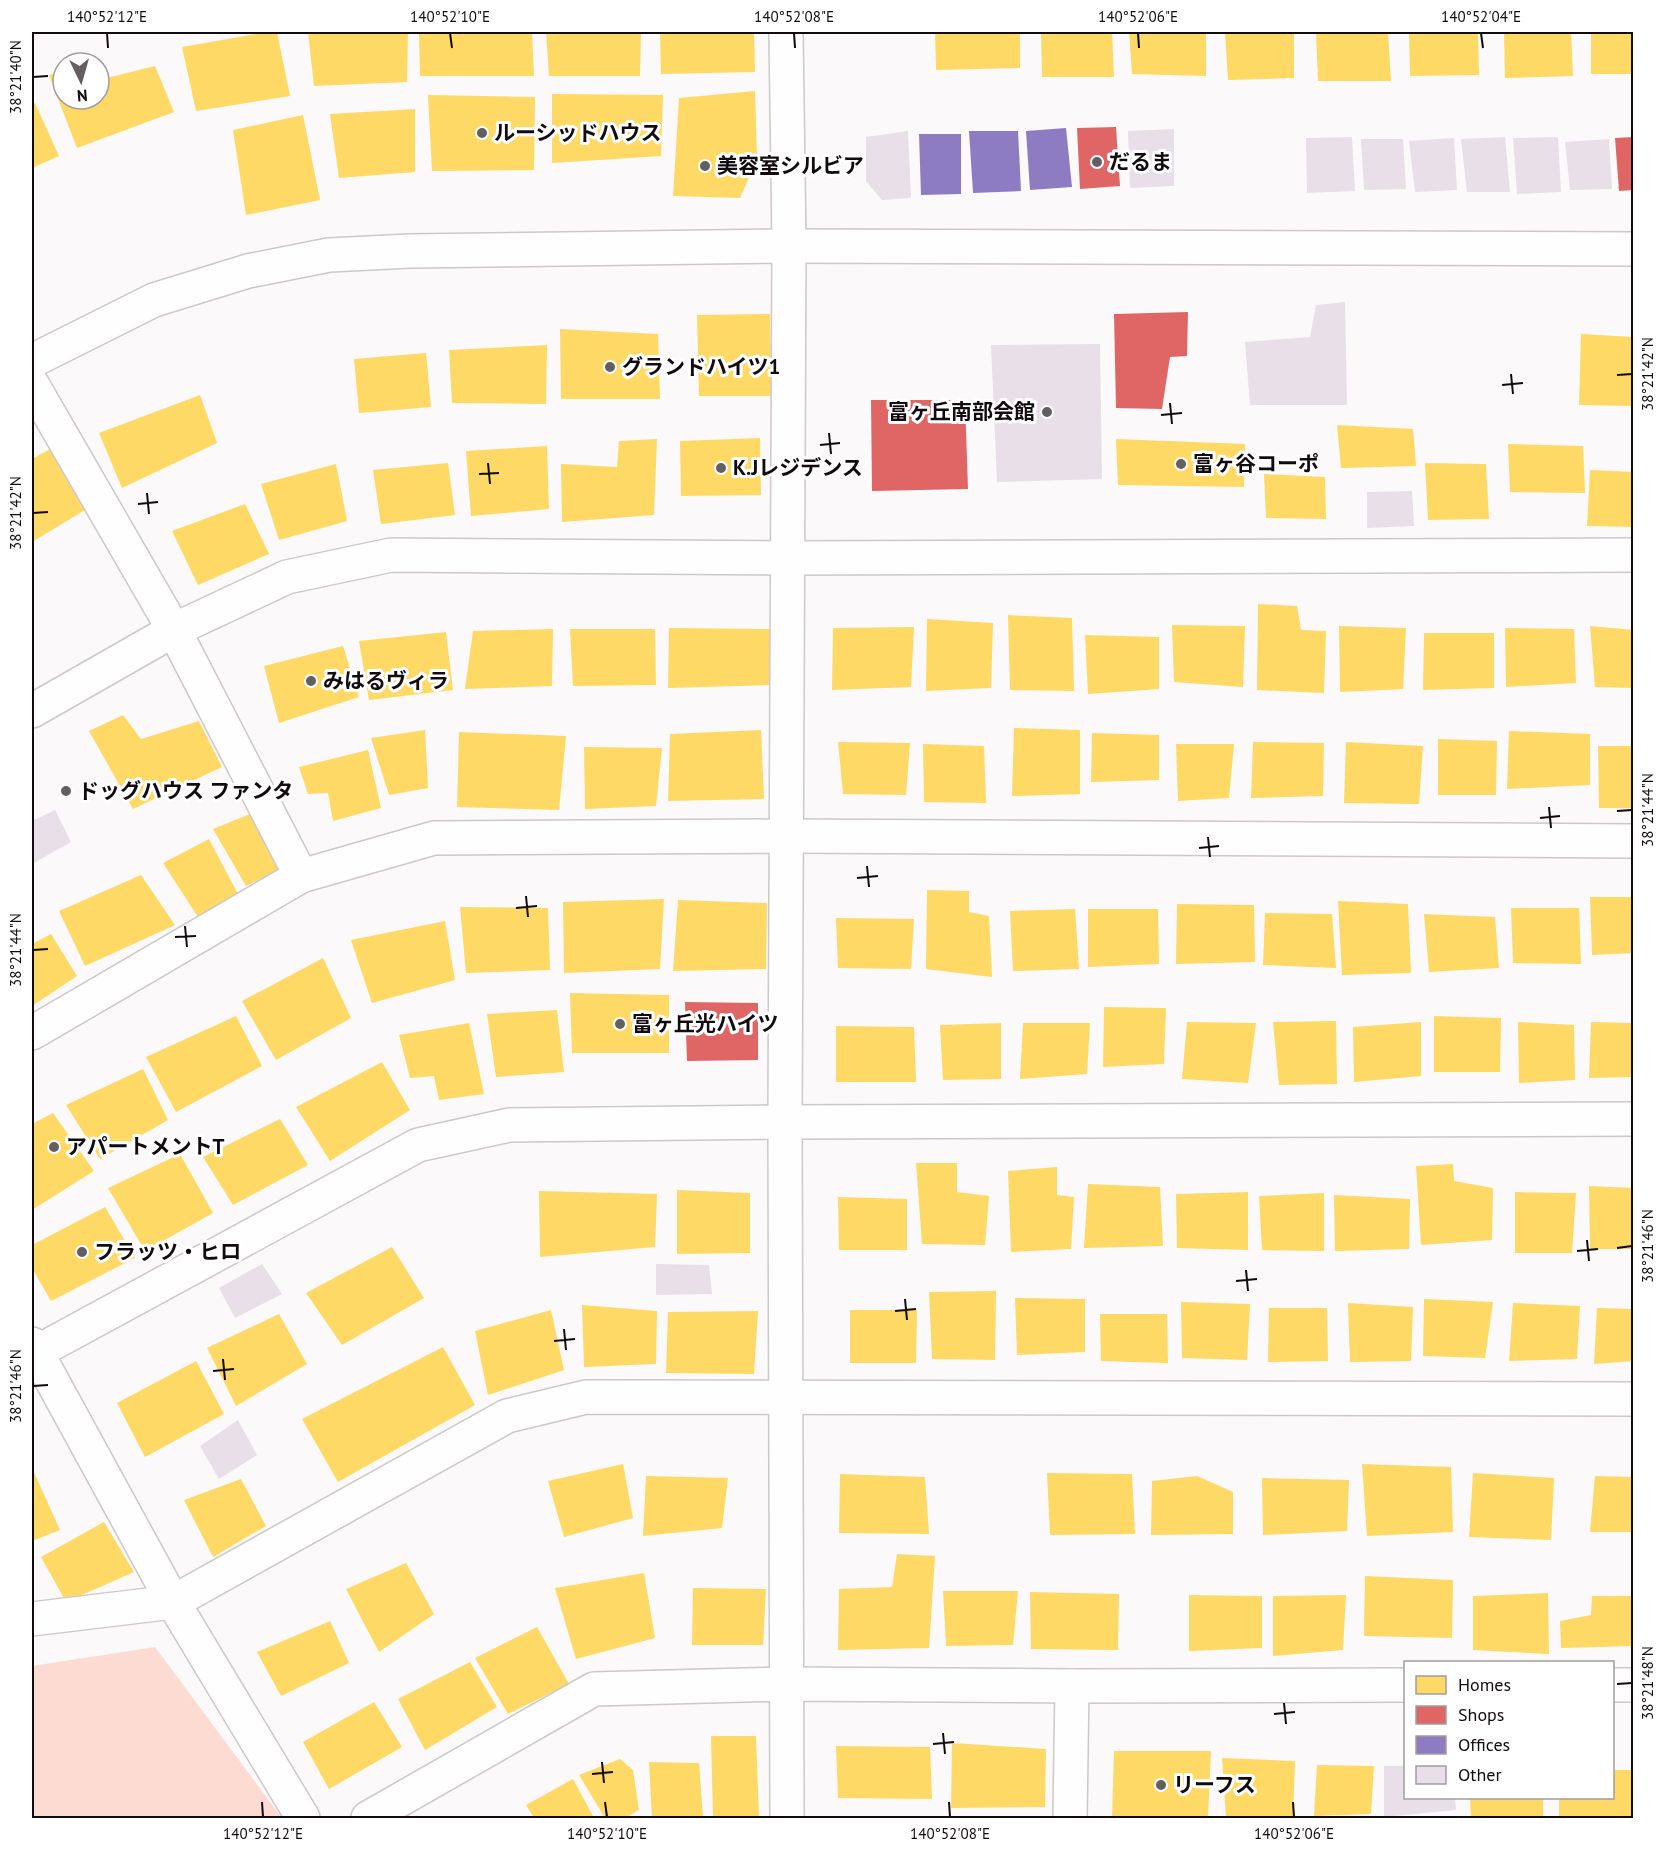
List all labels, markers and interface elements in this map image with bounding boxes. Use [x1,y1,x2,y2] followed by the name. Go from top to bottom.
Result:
[67,7,147,26] text: 140°52'12"E
[410,7,490,26] text: 140°52'10"E
[754,7,834,26] text: 140°52'08"E
[1098,7,1178,26] text: 140°52'06"E
[1441,7,1521,26] text: 140°52'04"E
[6,40,25,114] text: 38°21'40"N
[51,51,111,111] north arrow
[76,86,88,106] text: N
[494,119,662,146] place label: ルーシッドハウス
[475,126,489,140] marker: ルーシッドハウス
[1109,148,1172,175] place label: だるま
[717,152,864,179] place label: 美容室シルビア
[1090,155,1104,169] marker: だるま
[698,159,712,173] marker: 美容室シルビア
[1638,337,1657,411] text: 38°21'42"N
[622,353,781,380] place label: グランドハイツ1
[603,360,617,374] marker: グランドハイツ1
[888,398,1035,425] place label: 富ヶ丘南部会館
[1040,405,1054,419] marker: 富ヶ丘南部会館
[1193,450,1319,477] place label: 富ヶ谷コーポ
[733,454,863,481] place label: K.Jレジデンス
[1174,457,1188,471] marker: 富ヶ谷コーポ
[714,461,728,475] marker: K.Jレジデンス
[6,476,25,550] text: 38°21'42"N
[323,667,449,694] place label: みはるヴィラ
[304,674,318,688] marker: みはるヴィラ
[1638,773,1657,847] text: 38°21'44"N
[78,777,293,804] place label: ドッグハウス ファンタ
[59,784,73,798] marker: ドッグハウス ファンタ
[6,913,25,987] text: 38°21'44"N
[632,1010,779,1037] place label: 富ヶ丘光ハイツ
[613,1017,627,1031] marker: 富ヶ丘光ハイツ
[66,1133,225,1160] place label: アパートメントT
[47,1140,61,1154] marker: アパートメントT
[1638,1209,1657,1283] text: 38°21'46"N
[94,1238,241,1265] place label: フラッツ・ヒロ
[75,1245,89,1259] marker: フラッツ・ヒロ
[6,1349,25,1423] text: 38°21'46"N
[1638,1646,1657,1720] text: 38°21'48"N
[1404,1661,1614,1799] legend
[1458,1673,1511,1696] text: Homes
[1458,1703,1504,1726] text: Shops
[1458,1733,1510,1756] text: Offices
[1458,1763,1502,1786] text: Other
[1173,1771,1256,1798] place label: リーフス
[1154,1778,1168,1792] marker: リーフス
[223,1824,303,1843] text: 140°52'12"E
[567,1824,647,1843] text: 140°52'10"E
[910,1824,990,1843] text: 140°52'08"E
[1254,1824,1334,1843] text: 140°52'06"E

